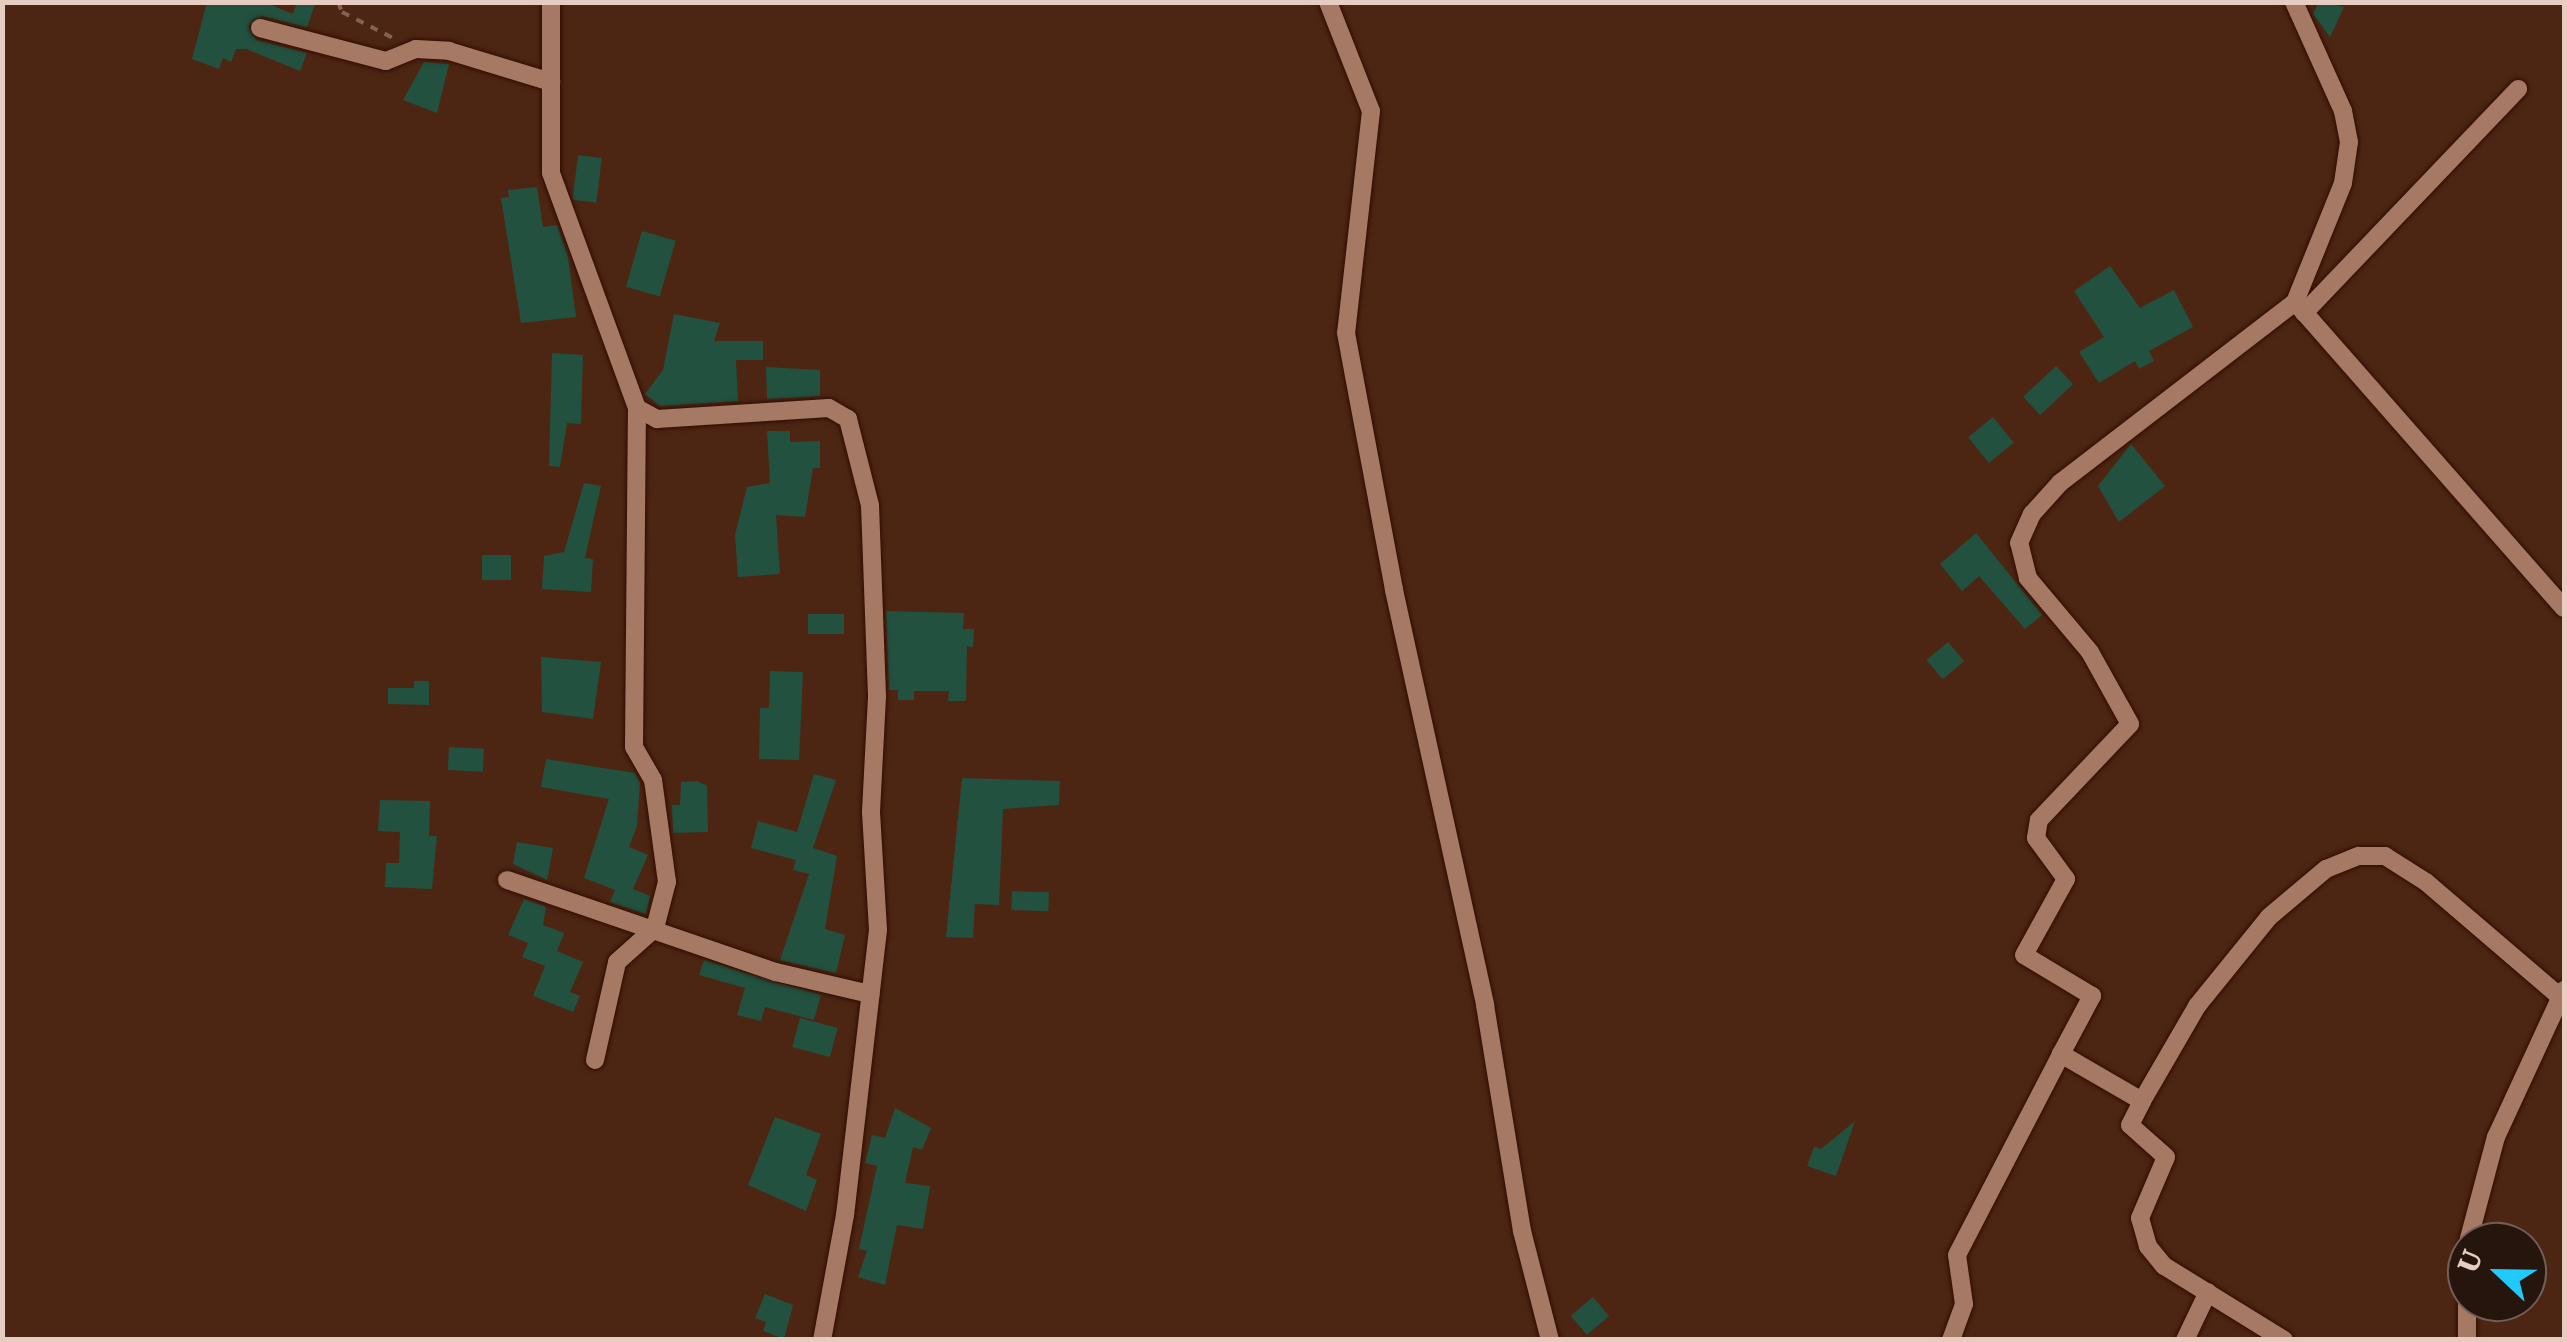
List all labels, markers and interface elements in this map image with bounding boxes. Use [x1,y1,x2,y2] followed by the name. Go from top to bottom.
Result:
[2447,1222,2547,1322] north arrow
[2451,1245,2490,1278] text: U

